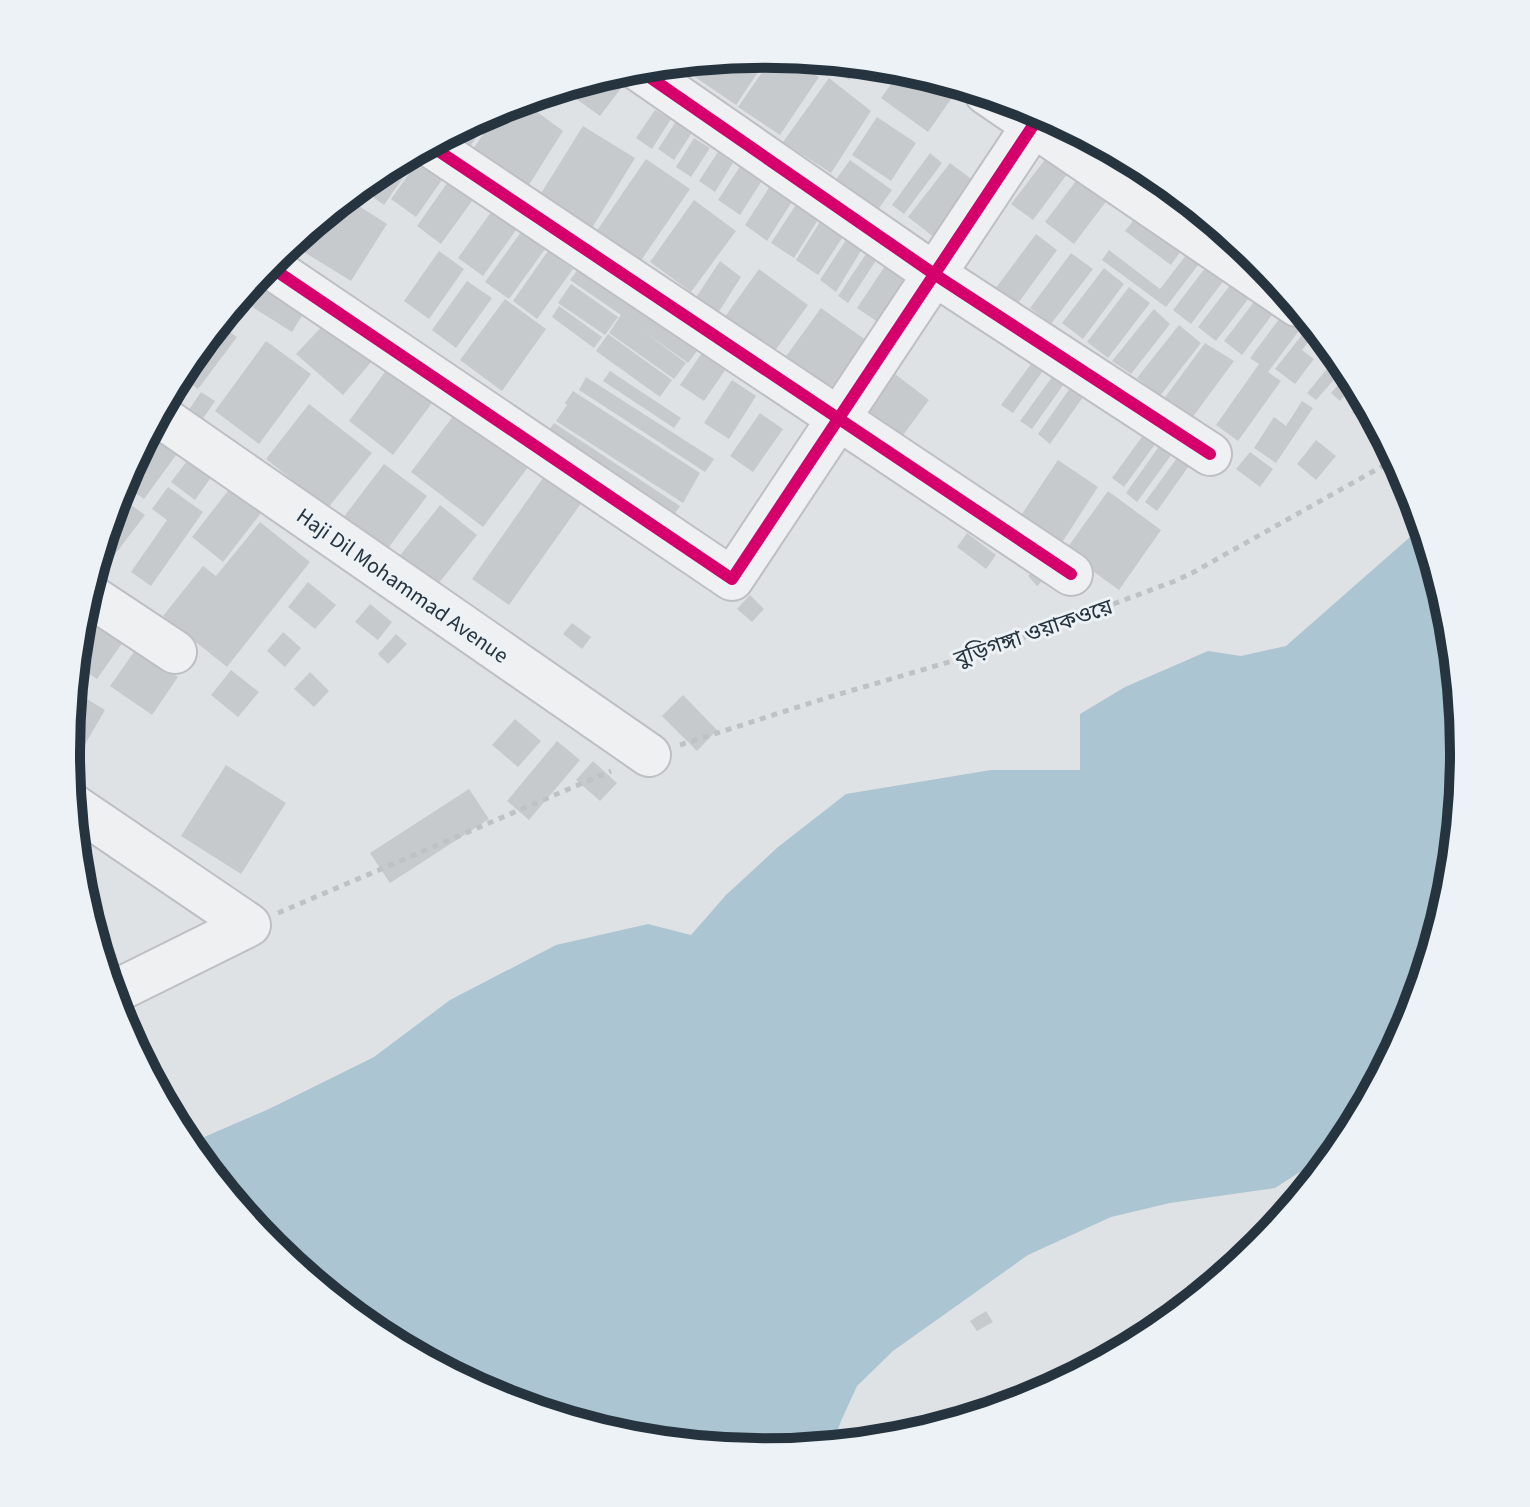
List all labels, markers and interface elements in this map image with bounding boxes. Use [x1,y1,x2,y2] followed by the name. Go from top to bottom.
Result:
[290,500,515,671] street label: Haji Dil Mohammad Avenue
[949,591,1117,675] street label: বুড়িগঙ্গা ওয়াকওয়ে

